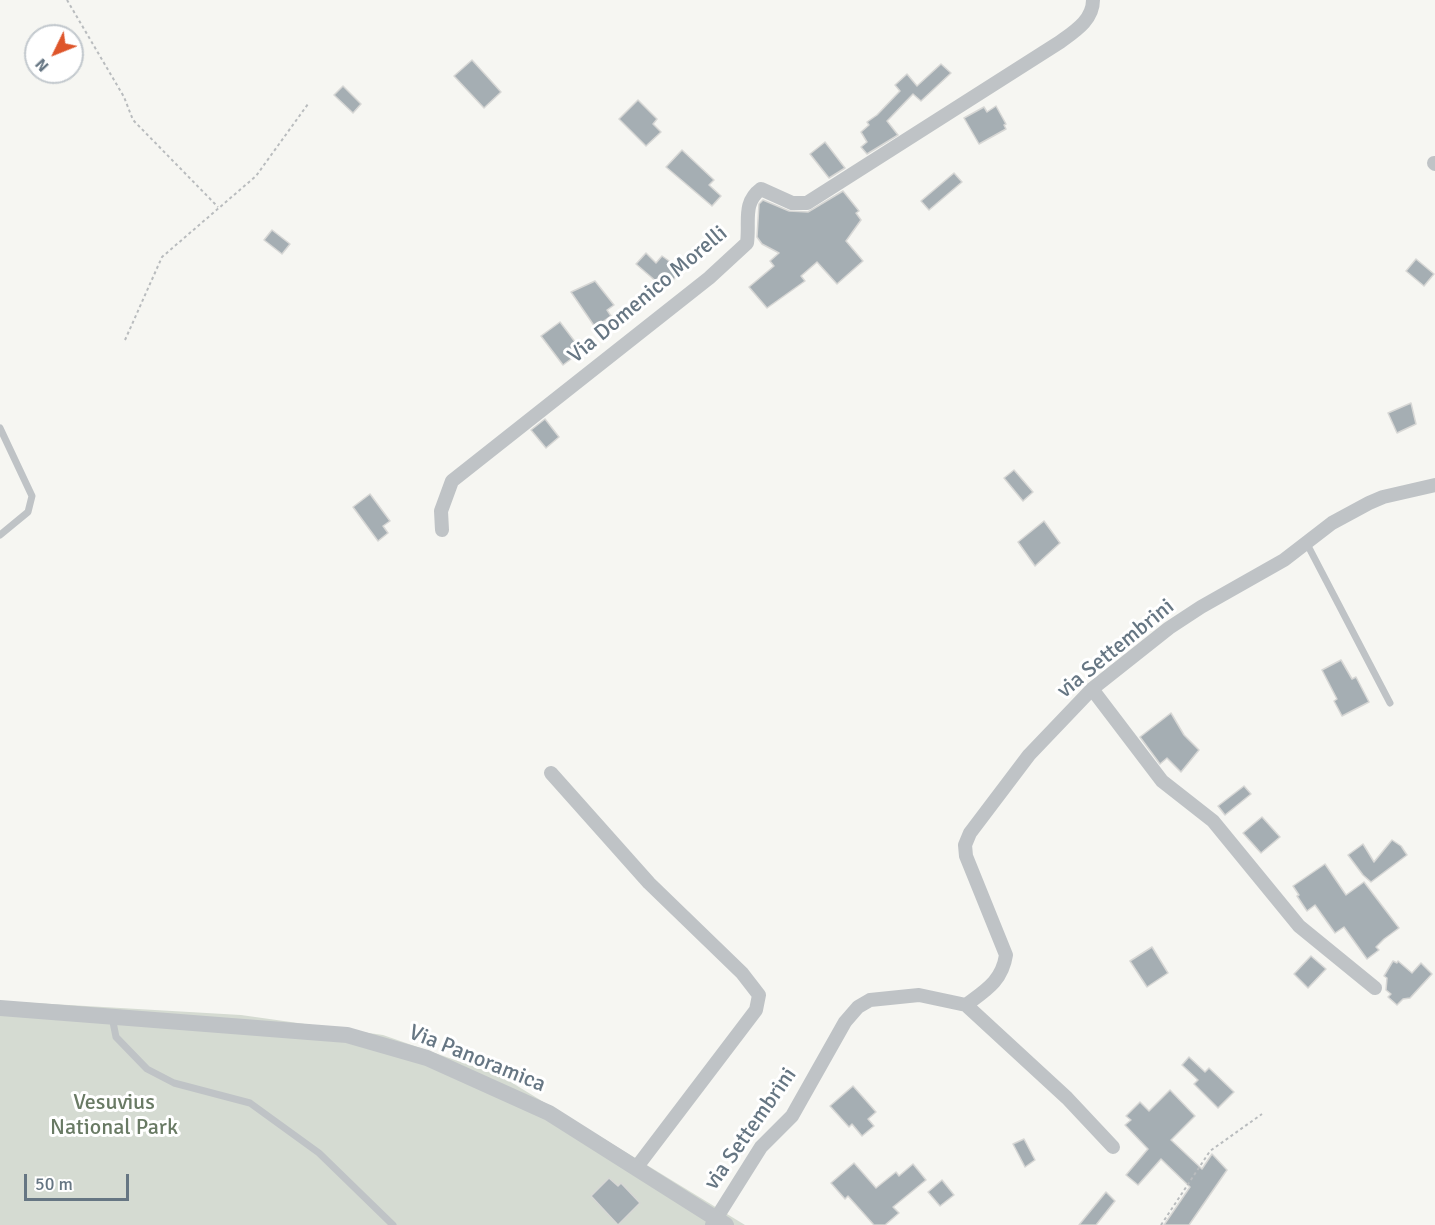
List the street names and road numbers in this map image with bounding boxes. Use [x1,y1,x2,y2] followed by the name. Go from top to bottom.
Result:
[563,221,733,369] street label: Via Domenico Morelli
[1052,594,1180,704] street label: via Settembrini
[405,1020,549,1098] street label: Via Panoramica
[699,1063,803,1195] street label: via Settembrini

